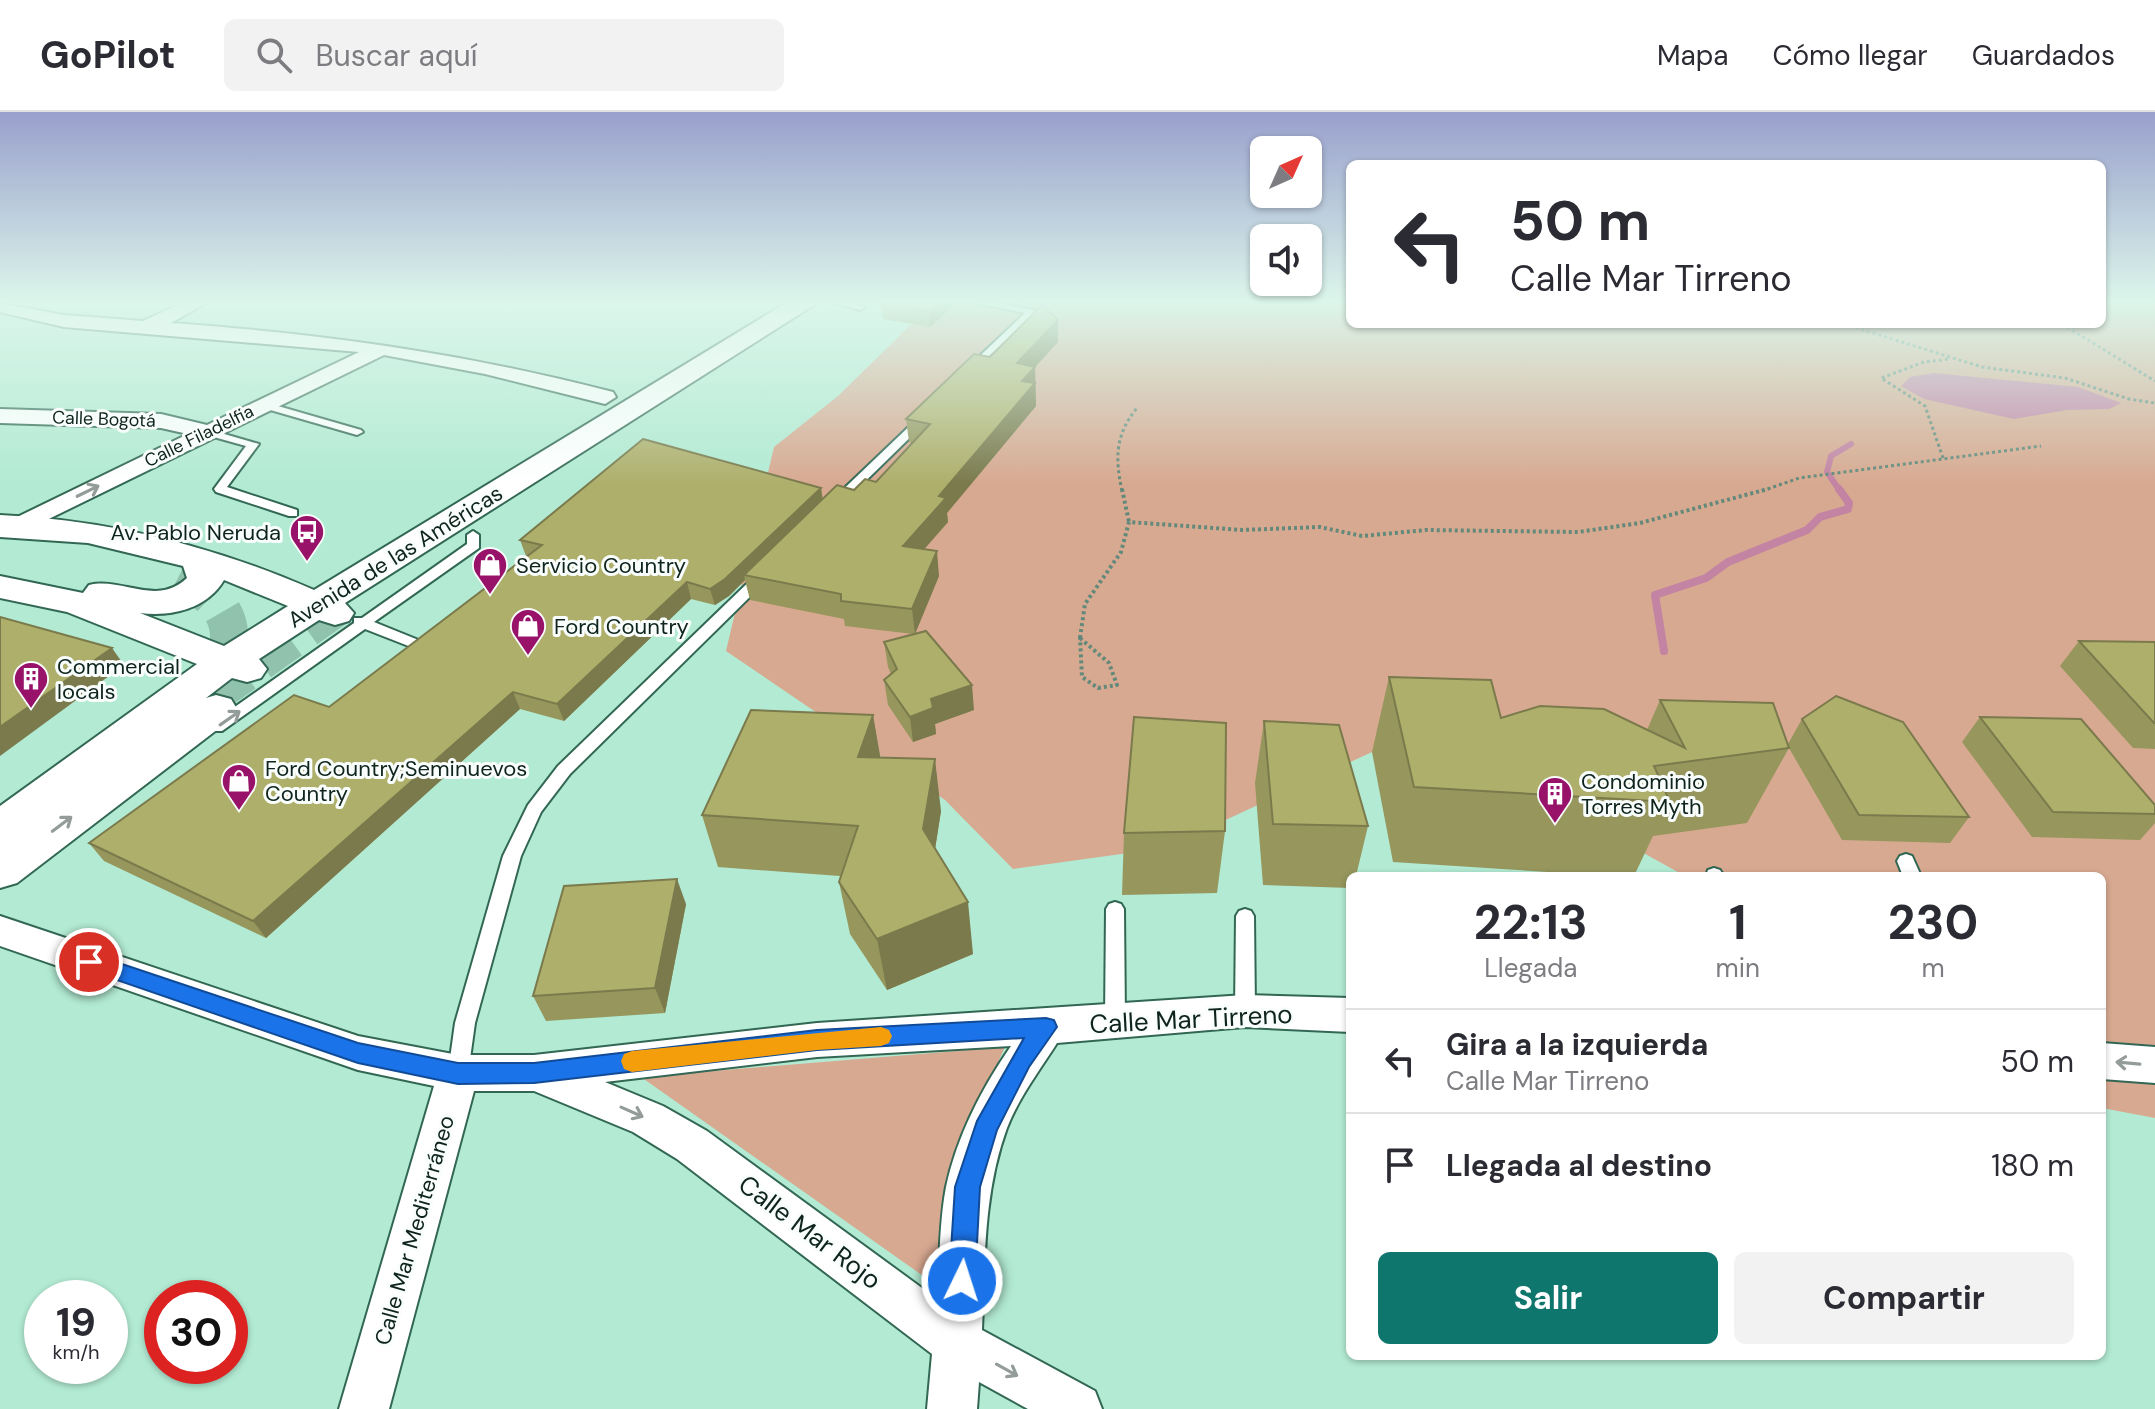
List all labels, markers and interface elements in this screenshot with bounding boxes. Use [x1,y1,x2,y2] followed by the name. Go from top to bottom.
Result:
[224,19,784,91] search box
[40,30,176,80] text: GoPilot
[252,33,296,77] icon: search
[316,36,477,75] text: Buscar aquí
[1657,37,1728,74] text: Mapa
[1772,37,1928,74] text: Cómo llegar
[1972,37,2115,74] text: Guardados
[1250,136,1322,208] north arrow
[1250,136,1322,296] map controls
[1510,184,1650,257] text: 50 m
[1378,192,1482,296] icon: left
[1250,224,1322,296] button: sound
[1510,255,1791,302] text: Calle Mar Tirreno
[140,399,258,473] street label: Calle Filadelfia
[52,405,156,433] street label: Calle Bogotá
[282,478,508,634] street label: Avenida de las Américas
[76,483,100,498] one-way arrow
[288,513,326,563] bus stop icon: Av. Pablo Neruda
[111,518,281,547] place label: Av. Pablo Neruda
[471,546,509,596] shop icon: Servicio Country
[516,551,686,580] place label: Servicio Country
[509,607,547,657] shop icon: Ford Country
[554,612,689,641] place label: Ford Country
[57,652,180,706] place label: Commercial locals
[12,660,50,710] building icon: Commercial locals
[219,710,241,726] one-way arrow
[265,754,527,808] place label: Ford Country;Seminuevos Country
[220,762,258,812] shop icon: Ford Country;Seminuevos Country
[1581,767,1705,821] place label: Condominio Torres Myth
[1536,775,1574,825] building icon: Condominio Torres Myth
[51,815,73,832] one-way arrow
[1474,891,1588,954] text: 22:13
[1729,891,1747,954] text: 1
[1888,891,1978,954] text: 230
[55,928,123,996] pin
[67,940,111,984] icon: arrive
[1484,951,1577,985] text: Llegada
[1716,951,1760,985] text: min
[1921,951,1945,985] text: m
[1089,997,1293,1041] street label: Calle Mar Tirreno
[1446,1025,1708,1064] text: Gira a la izquierda
[1378,1039,1422,1083] icon: left
[2000,1042,2074,1081] text: 50 m
[2116,1055,2142,1070] one-way arrow
[1446,1064,1649,1098] text: Calle Mar Tirreno
[620,1105,644,1120] one-way arrow
[368,1112,461,1348] street label: Calle Mar Mediterráneo
[1378,1143,1422,1187] icon: arrive
[1446,1146,1712,1185] text: Llegada al destino
[1991,1146,2074,1185] text: 180 m
[732,1167,888,1297] street label: Calle Mar Rojo
[920,1239,1004,1323] position arrow
[1378,1252,1718,1344] button: Salir
[1734,1252,2074,1344] button: Compartir
[144,1280,248,1384] speed limit sign: 30
[56,1296,96,1348] text: 19
[52,1339,100,1365] text: km/h
[994,1363,1018,1379] one-way arrow

